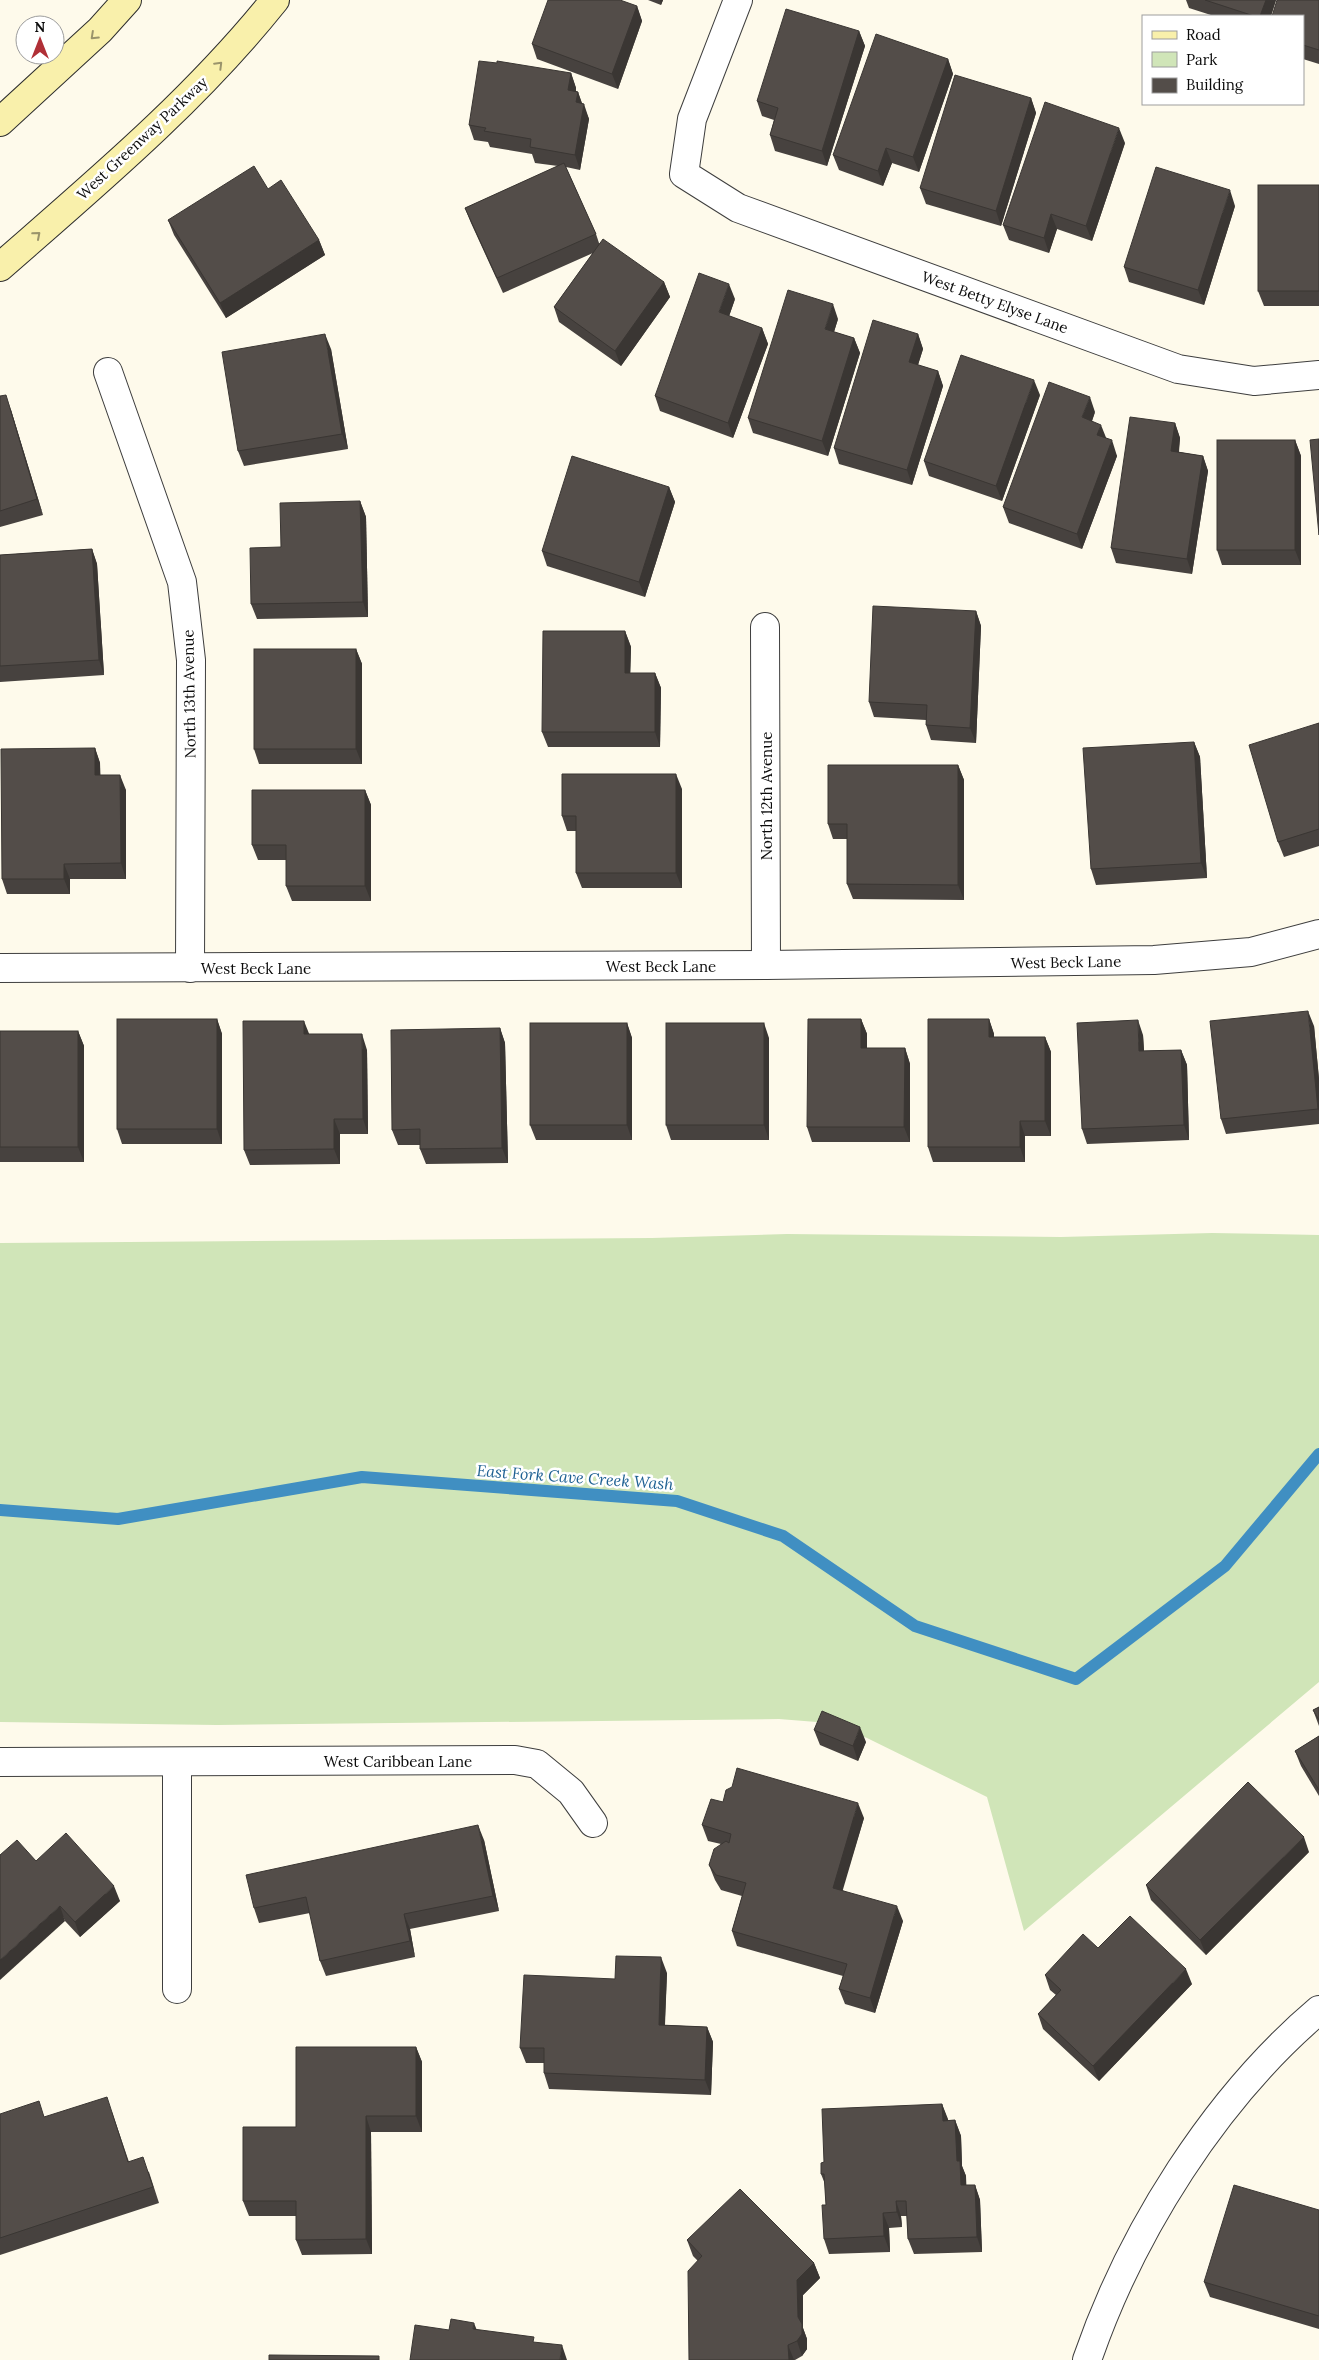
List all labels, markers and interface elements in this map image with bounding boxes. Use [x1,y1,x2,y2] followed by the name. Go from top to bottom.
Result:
[15,15,65,65] north arrow
[1142,15,1304,105] legend
[35,18,46,36] text: N
[1186,25,1221,44] text: Road
[91,30,100,39] one-way arrow
[1186,50,1217,69] text: Park
[214,62,223,71] one-way arrow
[73,72,211,204] street label: West Greenway Parkway
[1186,75,1244,94] text: Building
[31,232,40,241] one-way arrow
[919,267,1071,337] street label: West Betty Elyse Lane
[178,629,200,759] street label: North 13th Avenue
[757,732,776,860] street label: North 12th Avenue
[1011,952,1121,972] street label: West Beck Lane
[606,957,716,976] street label: West Beck Lane
[201,959,311,978] street label: West Beck Lane
[476,1460,674,1494] water label: East Fork Cave Creek Wash
[324,1752,472,1771] street label: West Caribbean Lane

